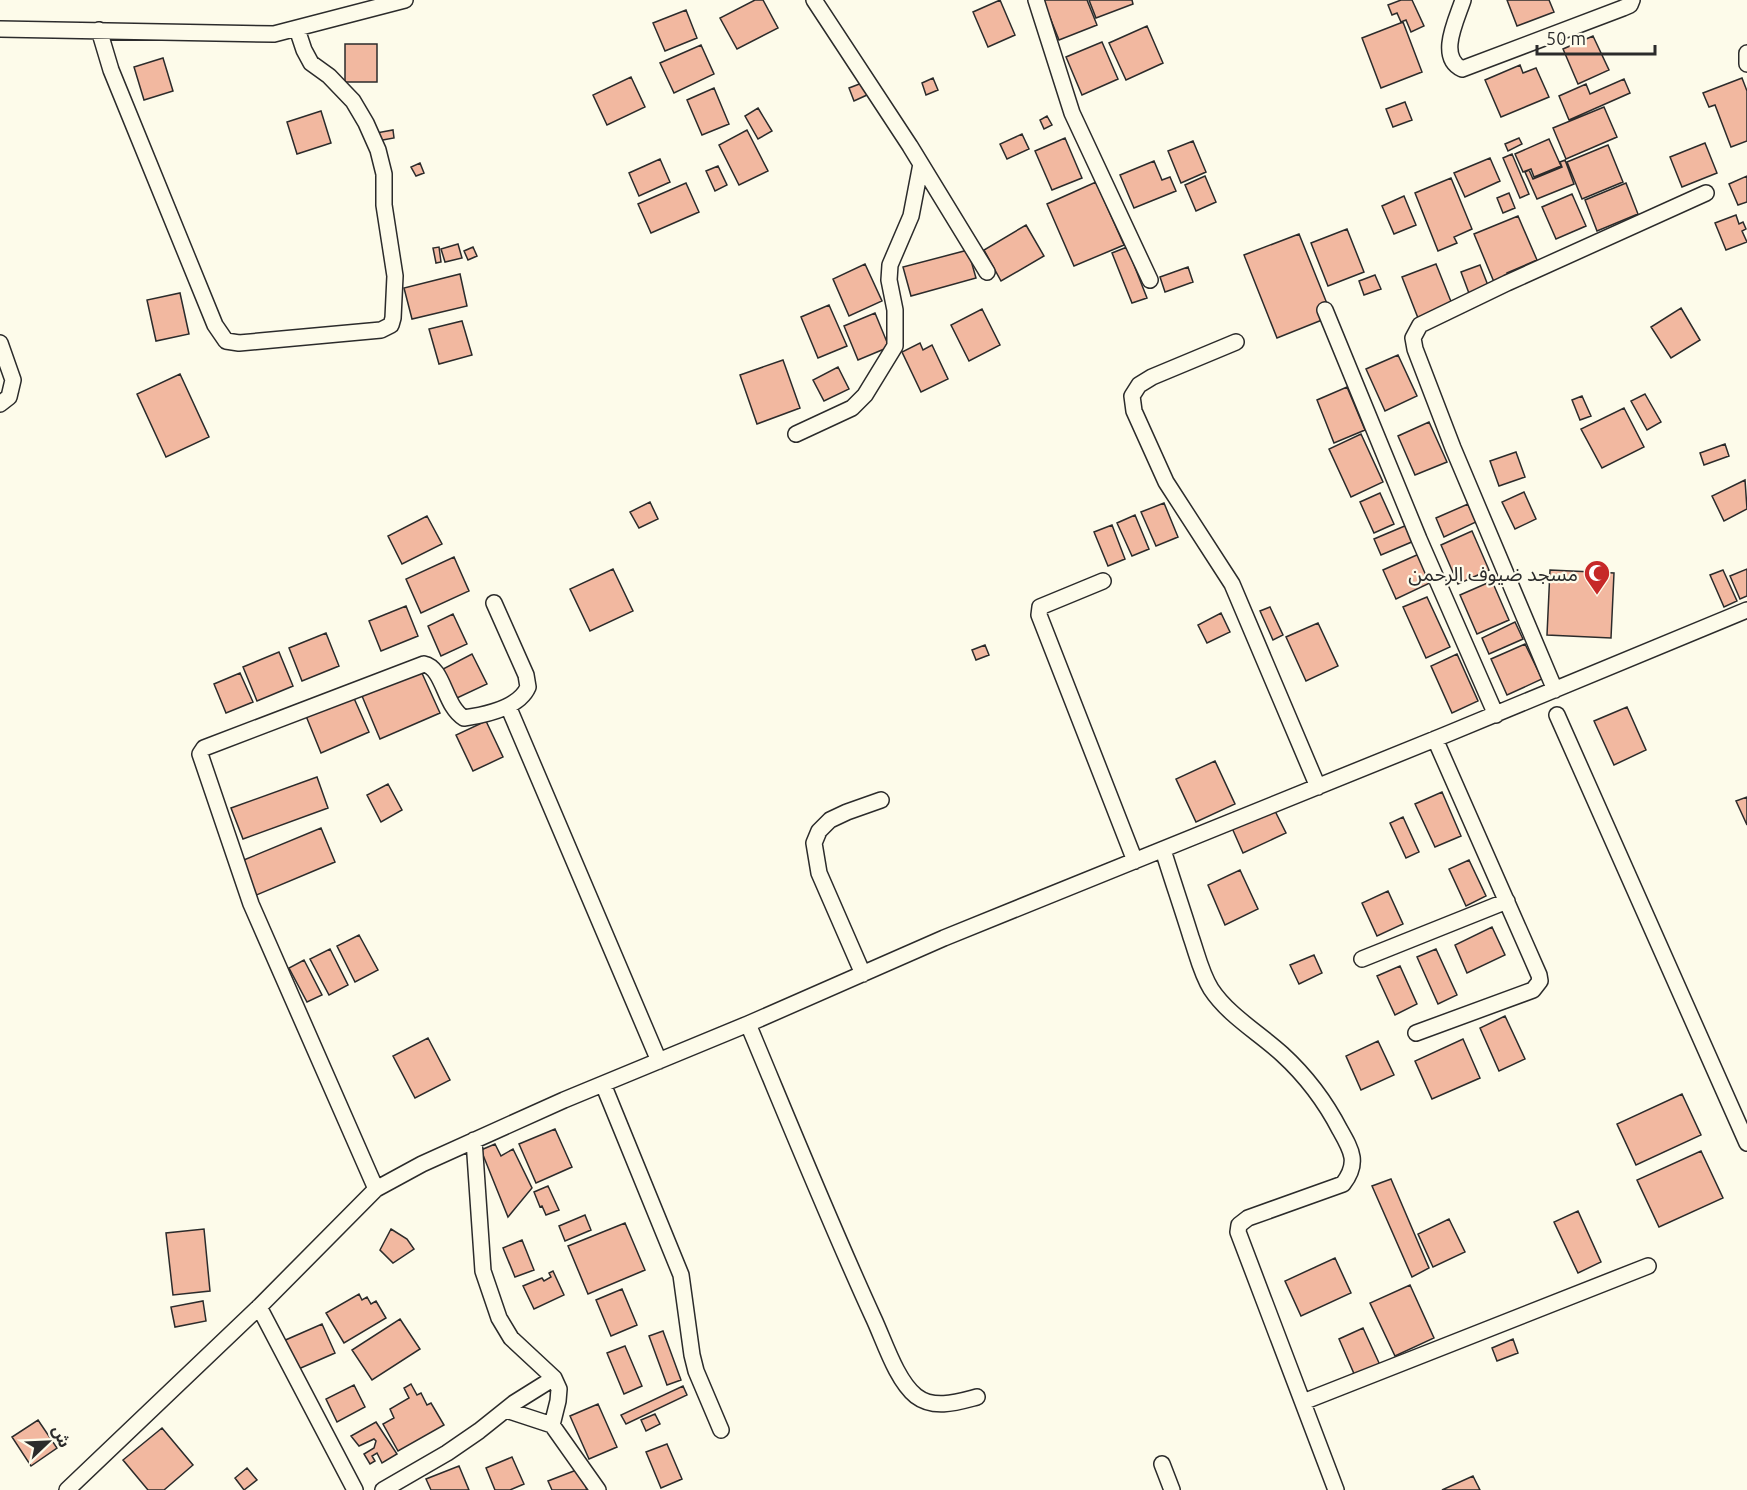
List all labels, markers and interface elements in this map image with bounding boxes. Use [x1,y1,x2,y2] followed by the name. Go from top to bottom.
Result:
[1537,18,1656,56] scale bar
[1546,28,1586,48] text: 50 m
[1582,558,1612,596] mosque icon: مسجد ضيوف الرحمن
[1408,562,1578,586] place label: مسجد ضيوف الرحمن
[18,1412,78,1472] north arrow
[48,1423,74,1450] text: ش

